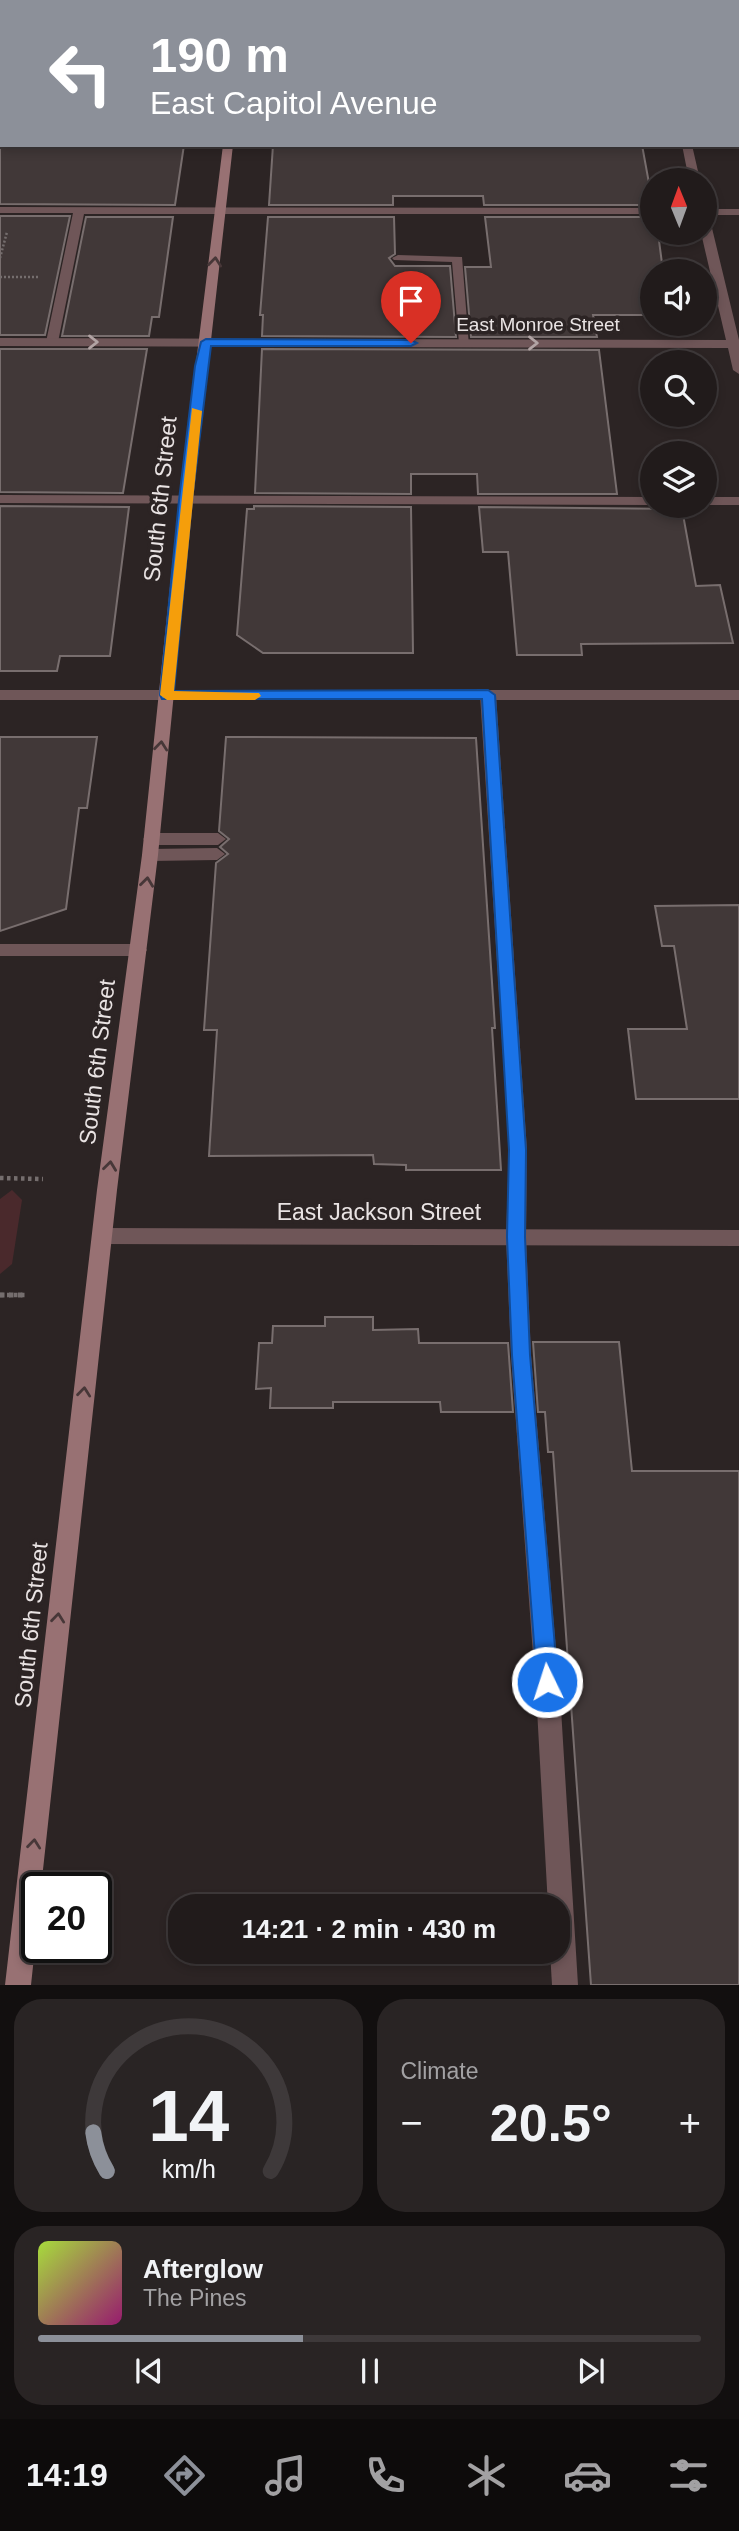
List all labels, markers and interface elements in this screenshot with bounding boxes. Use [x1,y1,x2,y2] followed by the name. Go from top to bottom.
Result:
[35,28,126,119] icon: left
[150,28,289,82] text: 190 m
[150,85,438,121] text: East Capitol Avenue
[640,168,718,245] north arrow
[640,168,717,518] map controls
[208,257,223,268] one-way arrow
[640,259,717,336] button: sound
[381,271,441,343] pin
[392,282,430,320] icon: arrive
[456,314,621,335] street label: East Monroe Street
[88,334,98,350] one-way arrow
[528,335,539,351] one-way arrow
[640,350,717,427] button: search
[138,414,182,583] street label: South 6th Street
[640,441,717,518] button: layers
[154,740,169,752] one-way arrow
[139,877,154,888] one-way arrow
[74,977,120,1146] street label: South 6th Street
[102,1160,117,1172] one-way arrow
[277,1199,482,1225] street label: East Jackson Street
[76,1386,91,1397] one-way arrow
[9,1540,53,1709] street label: South 6th Street
[51,1612,66,1624] one-way arrow
[510,1645,584,1719] position arrow
[26,1838,41,1850] one-way arrow
[21,1872,112,1963] speed limit sign: 20
[242,1914,496,1944] text: 14:21 · 2 min · 430 m
[401,2058,478,2084] text: Climate
[148,2076,229,2157] text: 14
[490,2094,612,2152] text: 20.5°
[401,2102,423,2144] text: −
[679,2102,701,2144] text: +
[161,2155,215,2183] text: km/h
[143,2254,263,2284] text: Afterglow
[143,2285,247,2311] text: The Pines
[130,2352,168,2390] icon: previous
[351,2352,389,2390] icon: pause
[572,2352,610,2390] icon: next
[160,2451,209,2500] icon: directions
[261,2451,310,2500] icon: music
[361,2451,410,2500] icon: phone
[462,2451,511,2500] icon: climate
[563,2451,612,2500] icon: car
[664,2451,713,2500] icon: filters
[26,2457,108,2493] text: 14:19

